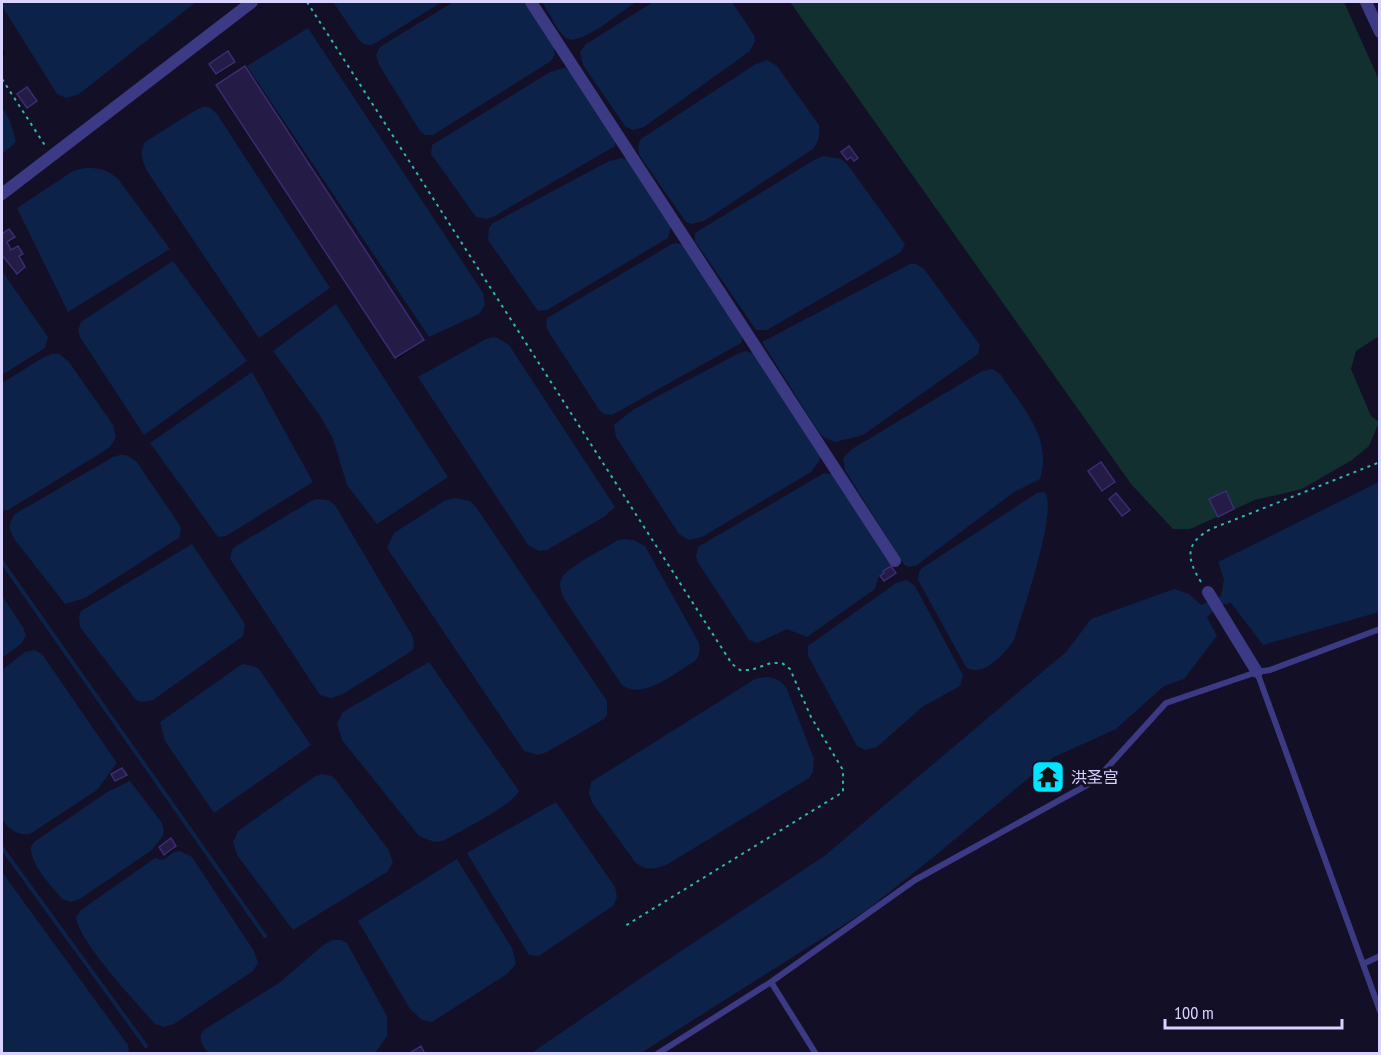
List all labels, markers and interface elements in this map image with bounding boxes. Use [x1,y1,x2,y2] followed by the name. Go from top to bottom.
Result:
[1030,759,1066,795] temple icon: 洪圣宫
[1071,767,1119,787] place label: 洪圣宫
[1165,992,1342,1030] scale bar
[1174,1001,1214,1024] text: 100 m

